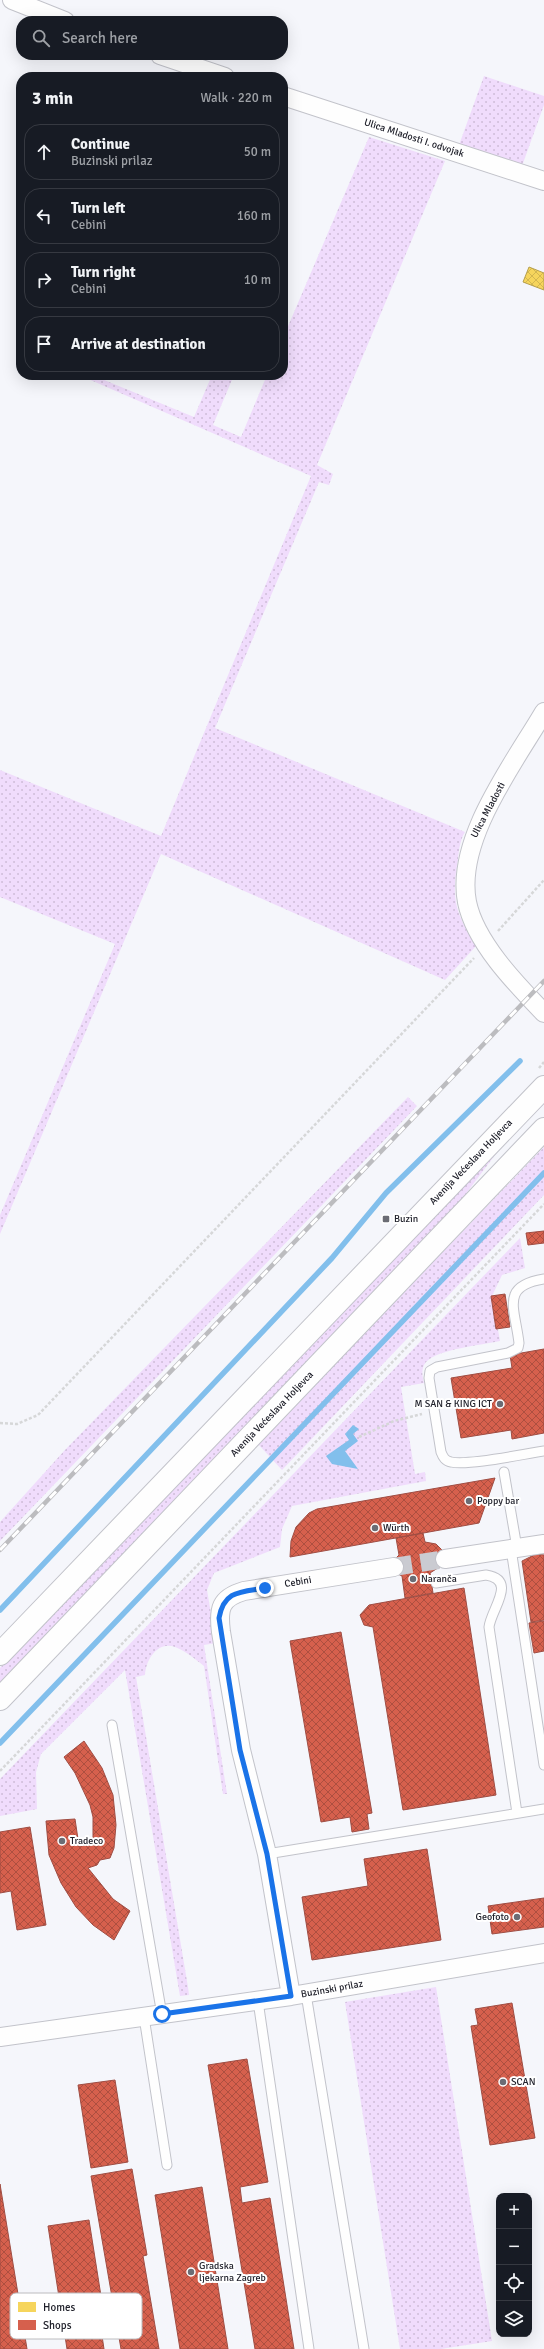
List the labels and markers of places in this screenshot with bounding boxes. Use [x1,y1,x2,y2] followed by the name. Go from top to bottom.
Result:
[394,1213,418,1225] place label: Buzin
[381,1214,391,1224] marker: Buzin
[414,1398,492,1410] place label: M SAN & KING ICT
[495,1399,505,1409] marker: M SAN & KING ICT
[477,1495,519,1507] place label: Poppy bar
[464,1496,474,1506] marker: Poppy bar
[383,1522,409,1534] place label: Würth
[370,1523,380,1533] marker: Würth
[421,1573,457,1585] place label: Naranča
[408,1574,418,1584] marker: Naranča
[70,1835,103,1847] place label: Tradeco
[57,1836,67,1846] marker: Tradeco
[475,1911,509,1923] place label: Geofoto
[512,1912,522,1922] marker: Geofoto
[511,2076,535,2088] place label: SCAN
[498,2077,508,2087] marker: SCAN
[199,2260,266,2284] place label: Gradska ljekarna Zagreb
[186,2267,196,2277] marker: Gradska ljekarna Zagreb

